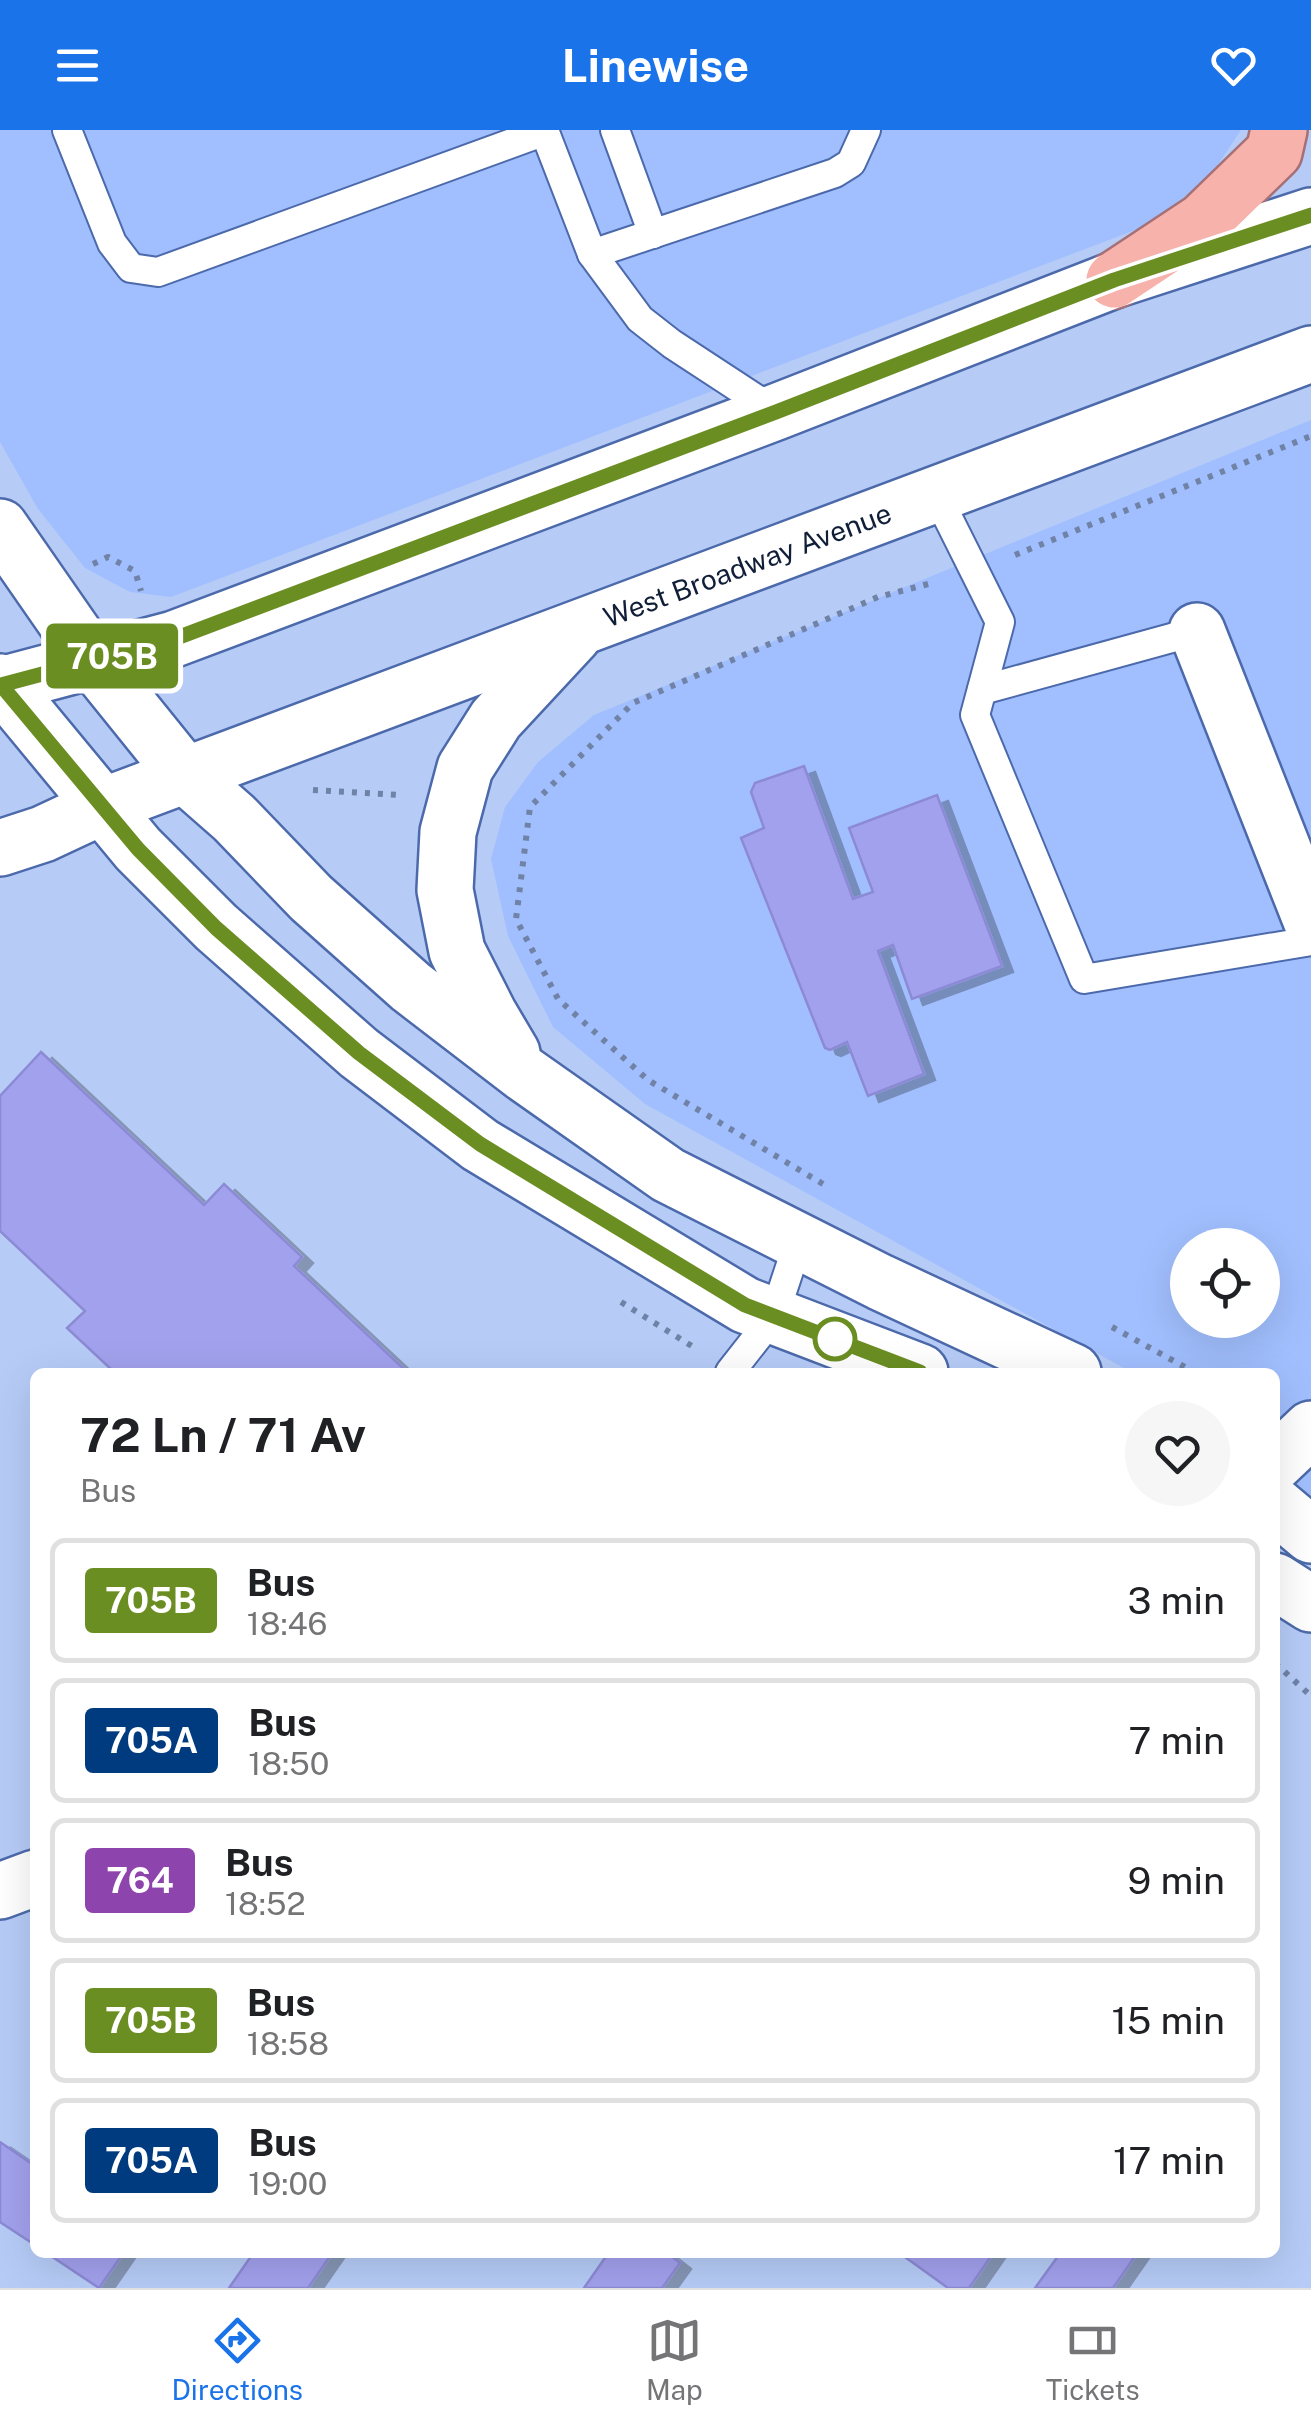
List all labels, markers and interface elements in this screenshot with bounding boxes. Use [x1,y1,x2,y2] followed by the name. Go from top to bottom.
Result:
[50,38,105,93] icon: menu
[1206,38,1261,93] icon: heart
[562,39,749,92] text: Linewise
[599,496,896,633] street label: West Broadway Avenue
[42,624,182,688] line badge: 705B
[66,636,158,677] text: 705B
[1170,1228,1280,1338] map controls
[1170,1228,1280,1338] button: locate
[814,1318,856,1360] unlabelled marker
[1125,1401,1230,1506] button: heart
[80,1406,366,1463] text: 72 Ln / 71 Av
[80,1472,136,1509] text: Bus
[247,1560,315,1605] text: Bus
[1127,1578,1225,1623] text: 3 min
[105,1580,197,1621] text: 705B
[247,1605,328,1642] text: 18:46
[248,1700,317,1745] text: Bus
[1128,1718,1225,1763] text: 7 min
[105,1720,198,1761] text: 705A
[248,1745,329,1782] text: 18:50
[225,1840,294,1885] text: Bus
[1128,1858,1225,1903] text: 9 min
[106,1860,174,1901] text: 764
[225,1885,306,1922] text: 18:52
[247,1980,315,2025] text: Bus
[1112,1998,1225,2043] text: 15 min
[105,2000,197,2041] text: 705B
[247,2025,329,2062] text: 18:58
[248,2120,317,2165] text: Bus
[1113,2138,1225,2183] text: 17 min
[105,2140,198,2181] text: 705A
[248,2165,327,2202] text: 19:00
[171,2313,303,2406] tab: Directions
[646,2313,703,2406] tab: Map
[1046,2313,1140,2406] tab: Tickets

